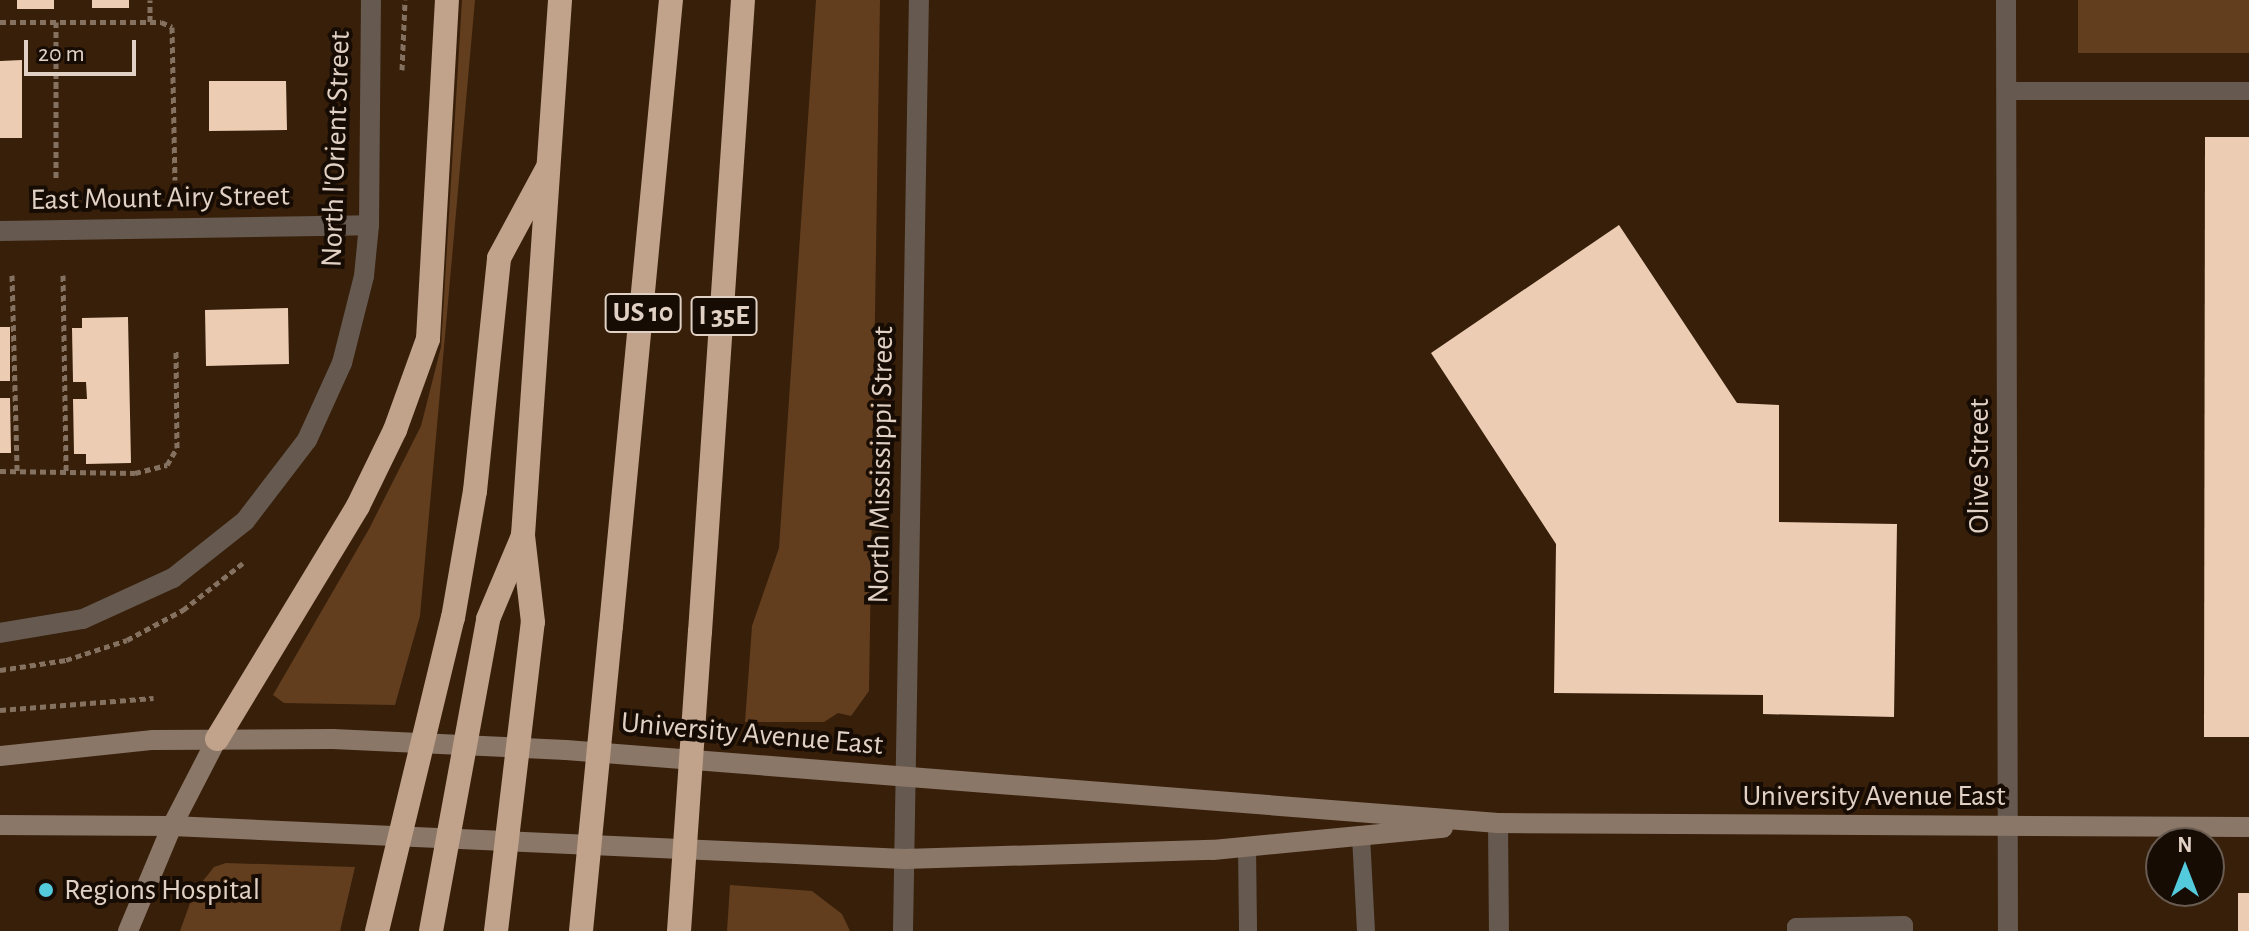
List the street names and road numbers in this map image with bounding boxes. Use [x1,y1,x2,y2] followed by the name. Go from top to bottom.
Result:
[314,30,358,268] street label: North l'Orient Street
[30,178,290,218] street label: East Mount Airy Street
[603,289,683,337] road number: US 10
[690,292,758,340] road number: I 35E
[861,326,901,604] street label: North Mississippi Street
[1961,398,1997,534] street label: Olive Street
[619,705,885,763] street label: University Avenue East
[1742,778,2006,814] street label: University Avenue East

